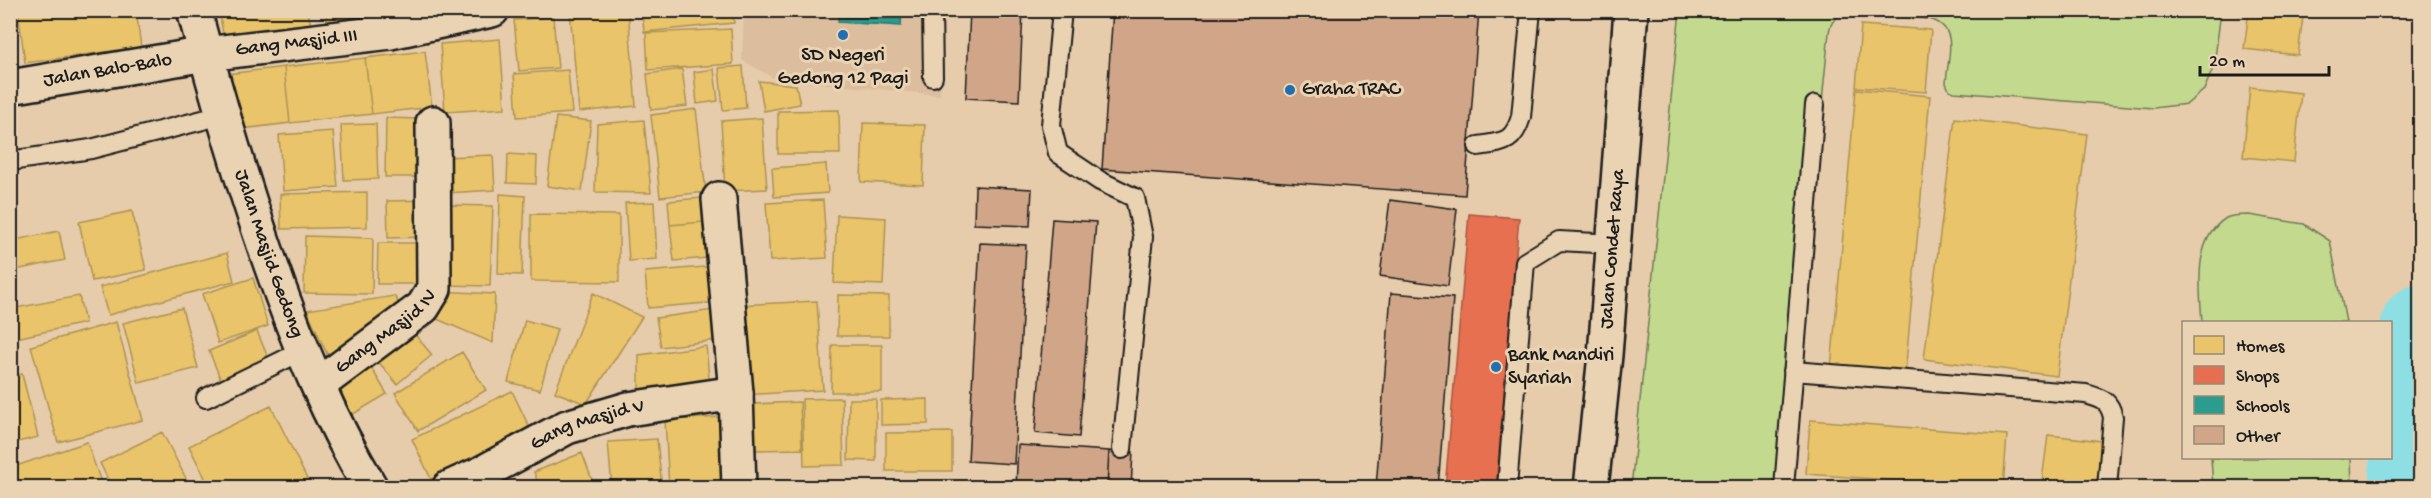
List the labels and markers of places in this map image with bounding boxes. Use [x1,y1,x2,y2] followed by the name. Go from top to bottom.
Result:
[836,28,850,42] marker: SD Negeri Gedong 12 Pagi
[777,45,909,91] place label: SD Negeri Gedong 12 Pagi
[1302,79,1401,102] place label: Graha TRAC
[1283,83,1297,97] marker: Graha TRAC
[1507,345,1614,391] place label: Bank Mandiri Syariah
[1489,360,1503,374] marker: Bank Mandiri Syariah

